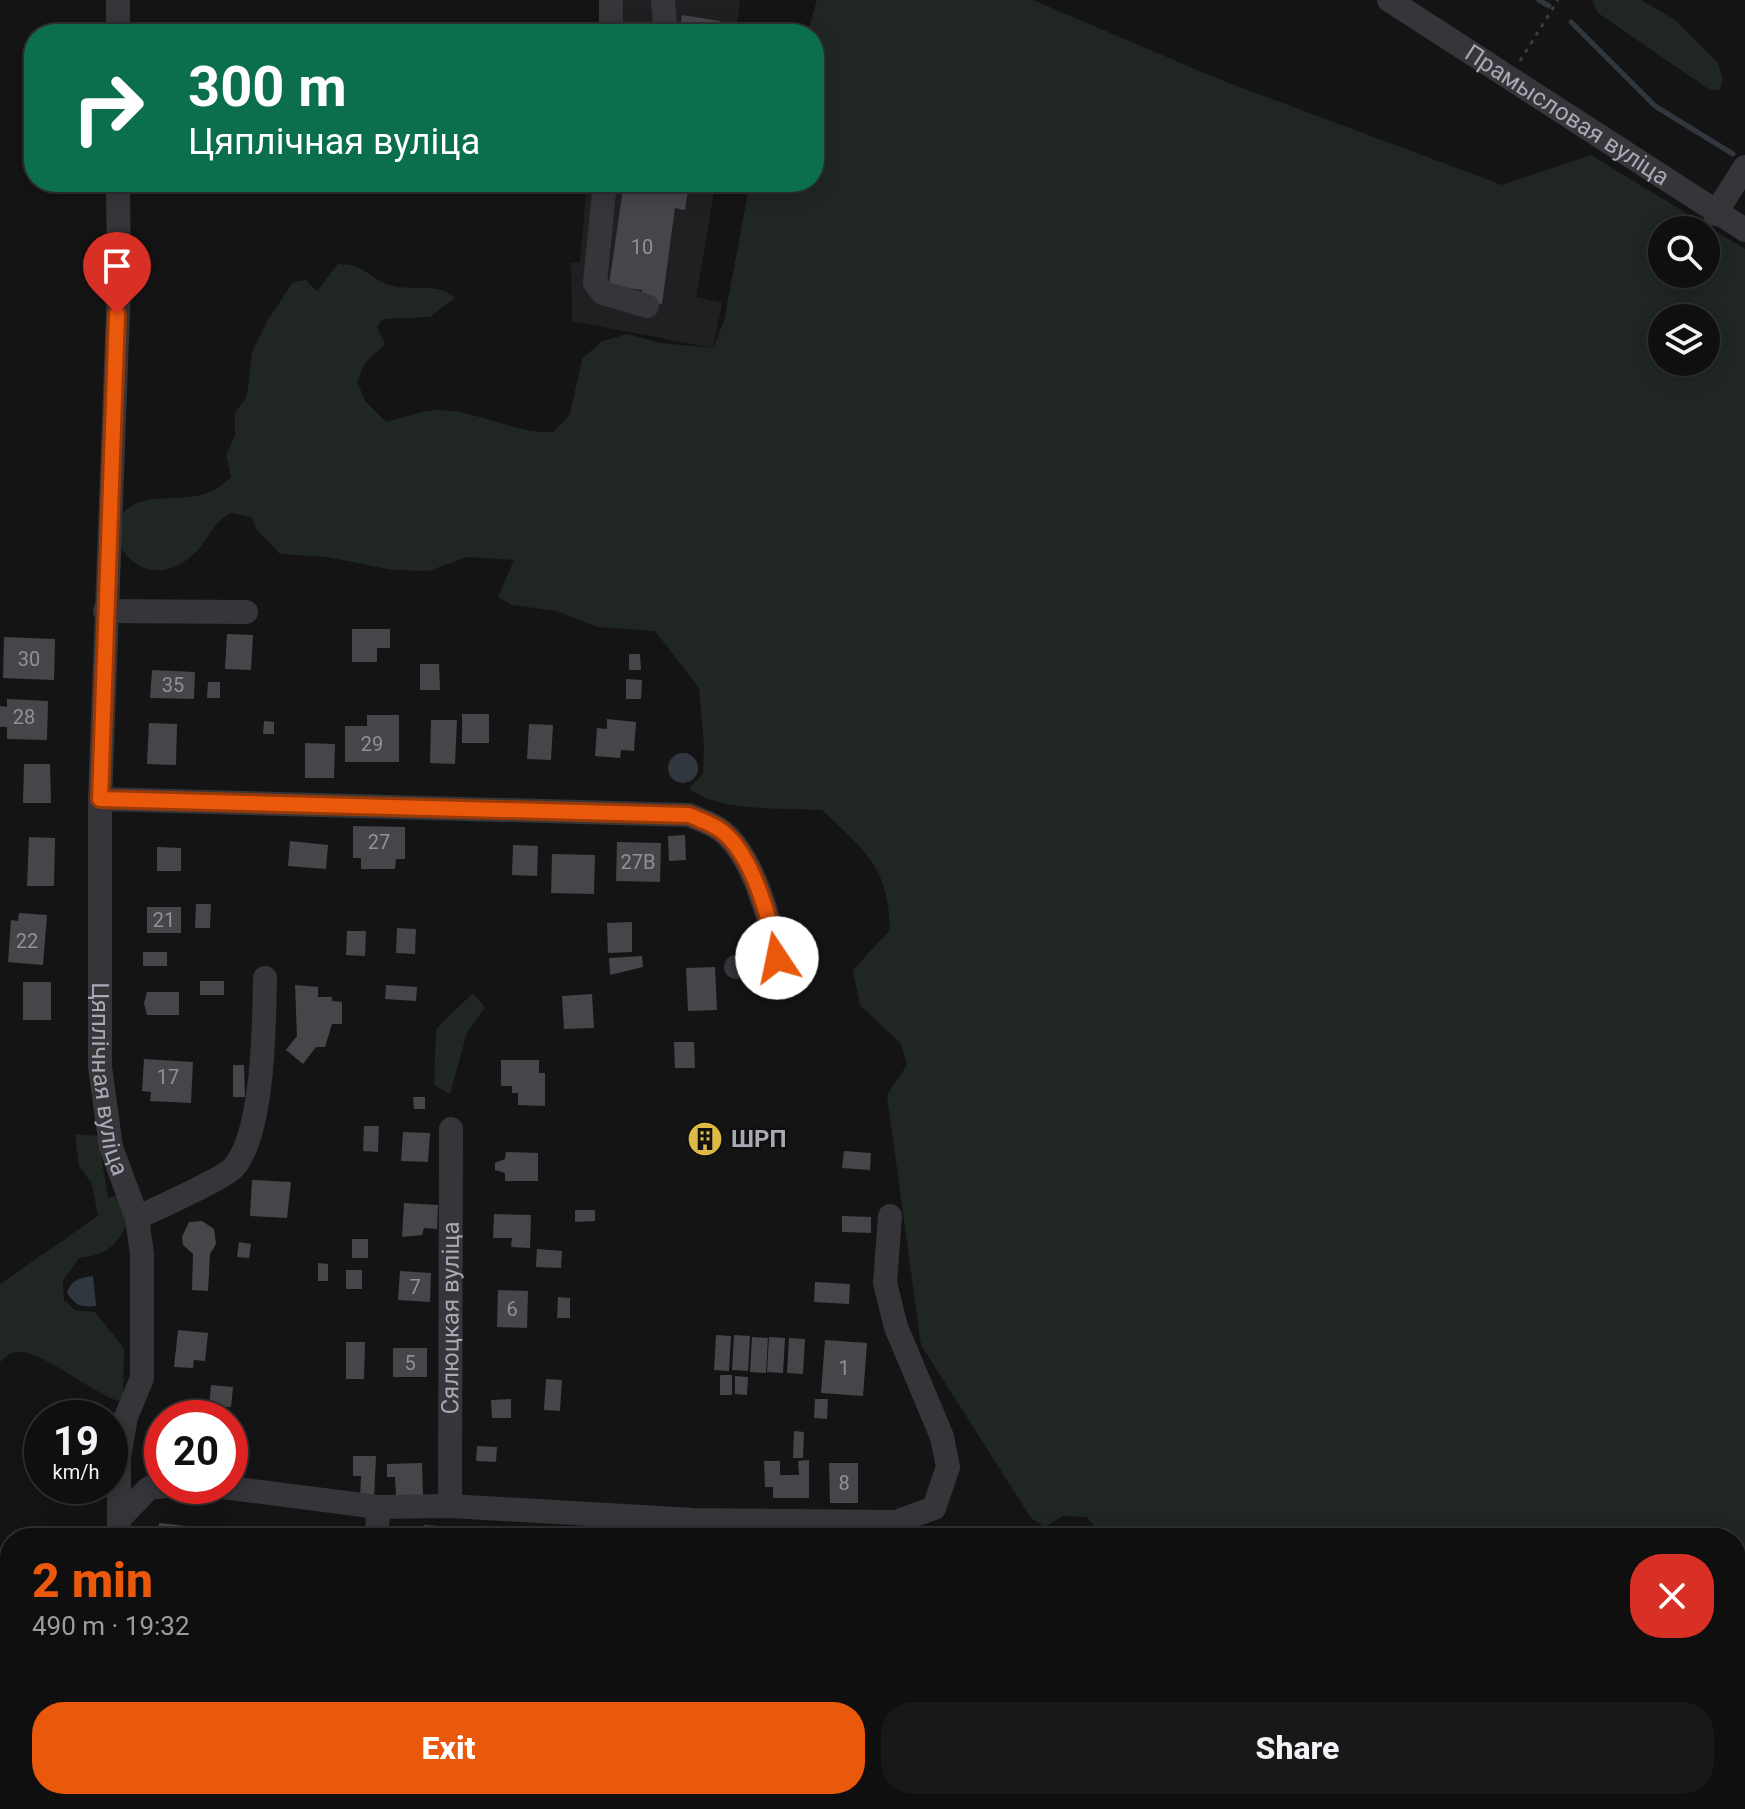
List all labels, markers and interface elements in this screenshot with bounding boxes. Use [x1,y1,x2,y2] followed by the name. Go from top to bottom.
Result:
[1460,39,1674,191] street label: Прамысловая вуліца
[188,54,347,120] text: 300 m
[56,56,160,160] icon: right
[188,121,480,163] text: Цяплічная вуліца
[1648,216,1720,376] map controls
[1648,216,1720,288] button: search
[83,232,151,314] pin
[631,235,653,259] house number: 10
[95,244,139,288] icon: arrive
[1648,304,1720,376] button: layers
[18,647,40,671] house number: 30
[162,673,184,697] house number: 35
[13,705,35,729] house number: 28
[361,732,383,756] house number: 29
[368,830,390,854] house number: 27
[621,850,655,874] house number: 27В
[153,908,175,932] house number: 21
[735,916,819,1000] position arrow
[16,929,38,953] house number: 22
[86,982,134,1179] street label: Цяплічная вуліца
[157,1065,179,1089] house number: 17
[686,1120,724,1158] building icon: ШРП
[731,1125,786,1153] place label: ШРП
[436,1221,465,1415] street label: Сялюцкая вуліца
[409,1275,421,1299] house number: 7
[506,1297,518,1321] house number: 6
[404,1351,416,1375] house number: 5
[838,1356,850,1380] house number: 1
[144,1400,248,1504] speed limit sign: 20
[53,1418,99,1465] text: 19
[53,1460,99,1484] text: km/h
[838,1471,850,1495] house number: 8
[32,1552,153,1609] text: 2 min
[1630,1554,1714,1638] button: close
[32,1611,190,1641] text: 490 m · 19:32
[32,1702,865,1794] button: Exit
[881,1702,1714,1794] button: Share

